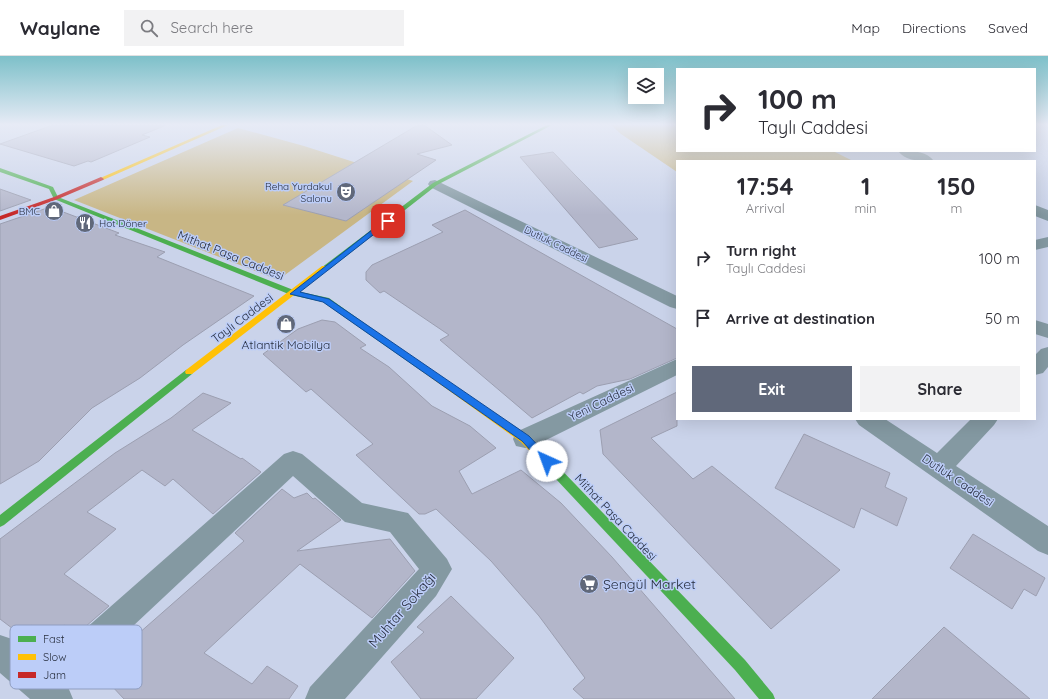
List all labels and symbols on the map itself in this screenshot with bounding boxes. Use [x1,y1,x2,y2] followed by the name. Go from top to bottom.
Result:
[265,180,332,205] place label: Reha Yurdakul Salonu
[335,181,357,203] theatre icon: Reha Yurdakul Salonu
[43,200,65,222] shop icon: BMC
[371,204,405,238] pin
[19,205,40,218] place label: BMC
[74,212,96,234] restaurant icon: Hot Döner
[99,217,147,230] place label: Hot Döner
[522,223,590,265] street label: Dutluk Caddesi
[176,227,286,283] street label: Mithat Paşa Caddesi
[208,290,276,346] street label: Taylı Caddesi
[275,313,297,335] shop icon: Atlantik Mobilya
[242,337,330,352] place label: Atlantik Mobilya
[566,380,636,424] street label: Yeni Caddesi
[526,440,568,482] position arrow
[919,450,997,510] street label: Dutluk Caddesi
[572,471,660,563] street label: Mithat Paşa Caddesi
[364,569,440,651] street label: Muhtar Sokağı
[578,573,600,595] supermarket icon: Şengül Market
[603,575,696,593] place label: Şengül Market
[10,625,142,689] legend
[43,632,65,646] text: Fast
[43,650,67,664] text: Slow
[43,668,66,682] text: Jam

